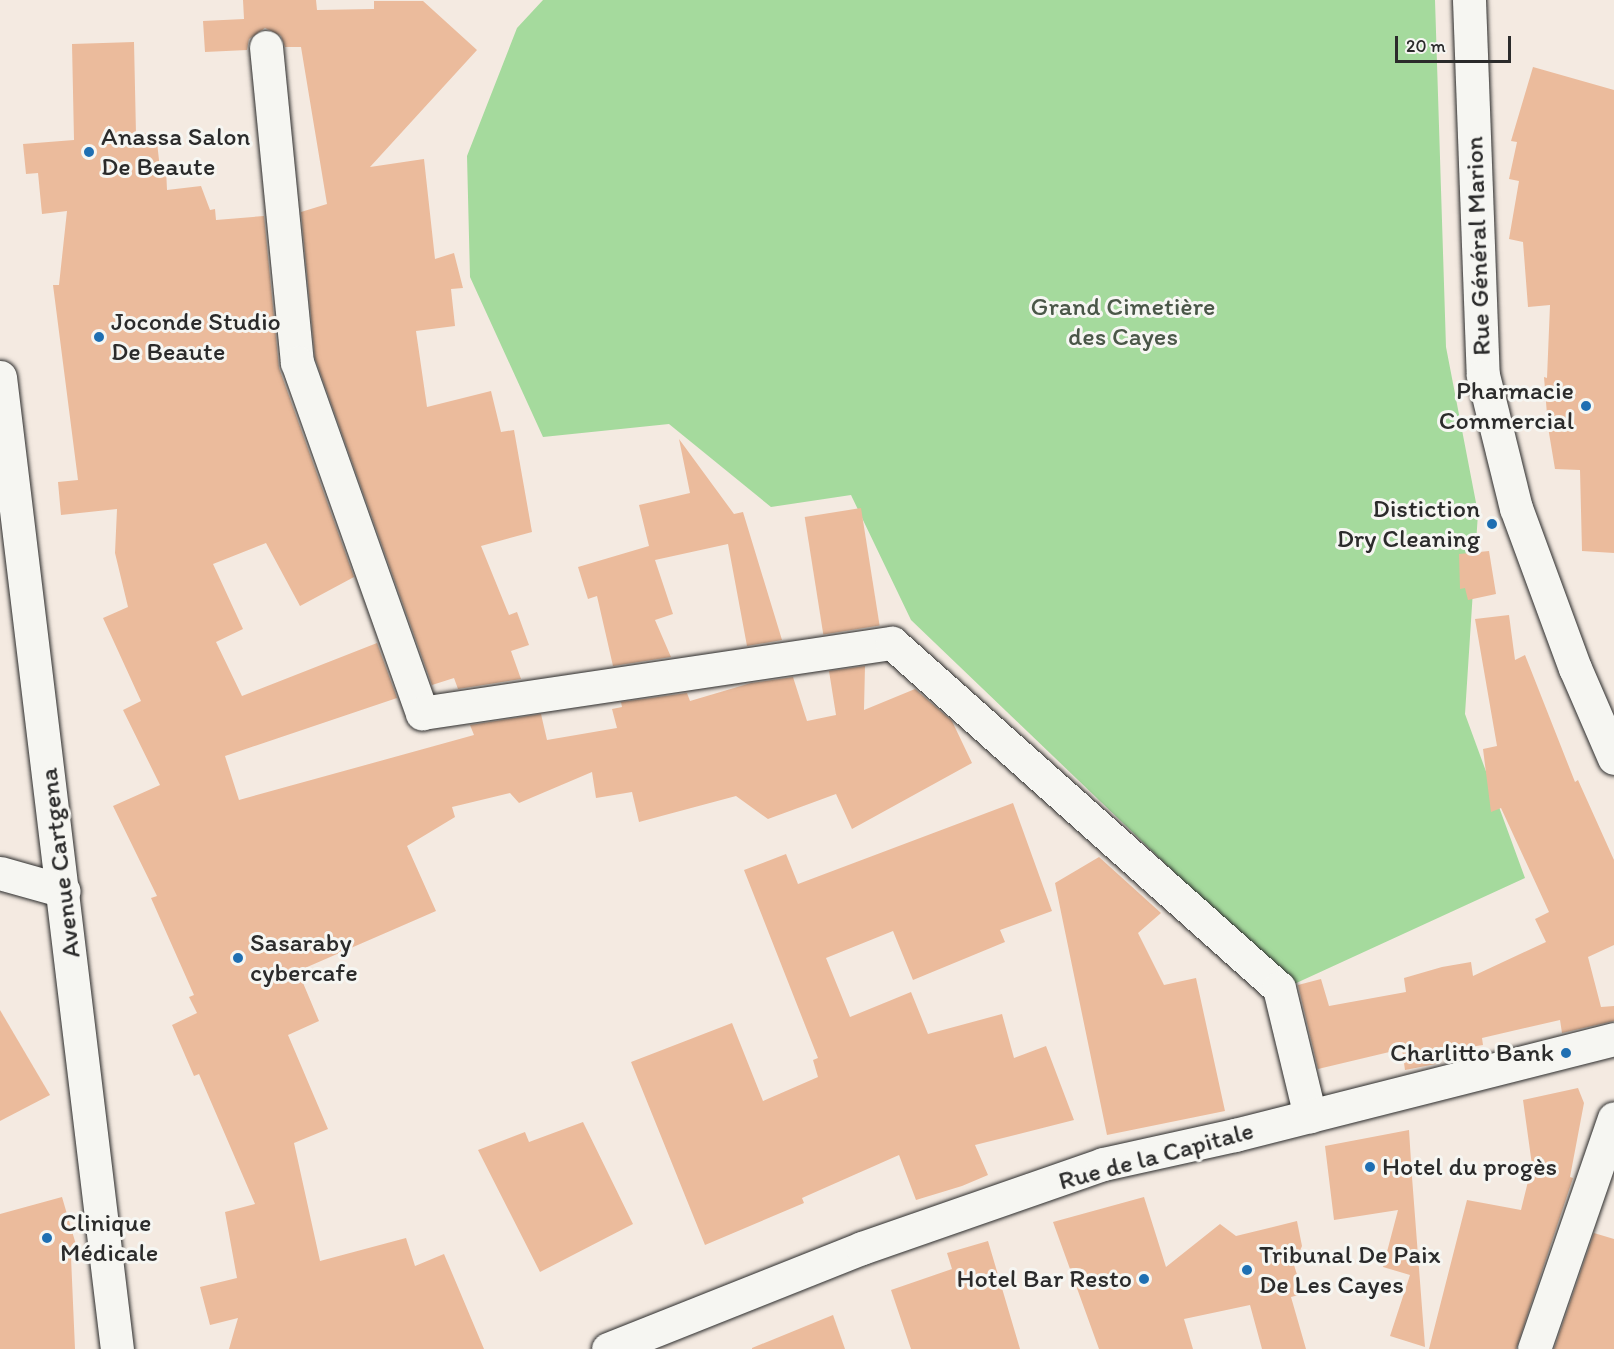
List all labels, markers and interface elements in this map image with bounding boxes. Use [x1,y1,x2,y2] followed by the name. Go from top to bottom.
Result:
[1398,24,1514,62] scale bar
[1406,35,1446,57] text: 20 m
[101,121,250,182] place label: Anassa Salon De Beaute
[1459,135,1497,357] street label: Rue Général Marion
[82,145,96,159] marker: Anassa Salon De Beaute
[1031,291,1215,352] park label: Grand Cimetière des Cayes
[111,306,281,368] place label: Joconde Studio De Beaute
[92,330,106,344] marker: Joconde Studio De Beaute
[1439,375,1574,436] place label: Pharmacie Commercial
[1579,399,1593,413] marker: Pharmacie Commercial
[1337,493,1480,554] place label: Distiction Dry Cleaning
[1485,517,1499,531] marker: Distiction Dry Cleaning
[33,766,87,960] street label: Avenue Cartgena
[250,927,358,988] place label: Sasaraby cybercafe
[231,951,245,965] marker: Sasaraby cybercafe
[1390,1037,1554,1069] place label: Charlitto Bank
[1559,1046,1573,1060] marker: Charlitto Bank
[1055,1115,1257,1197] street label: Rue de la Capitale
[1382,1151,1557,1183] place label: Hotel du progès
[1363,1160,1377,1174] marker: Hotel du progès
[60,1207,158,1268] place label: Clinique Médicale
[38,1229,56,1247] marker: Clinique Médicale
[1259,1239,1440,1300] place label: Tribunal De Paix De Les Cayes
[957,1263,1132,1295] place label: Hotel Bar Resto
[1240,1263,1254,1277] marker: Tribunal De Paix De Les Cayes
[1137,1272,1151,1286] marker: Hotel Bar Resto

